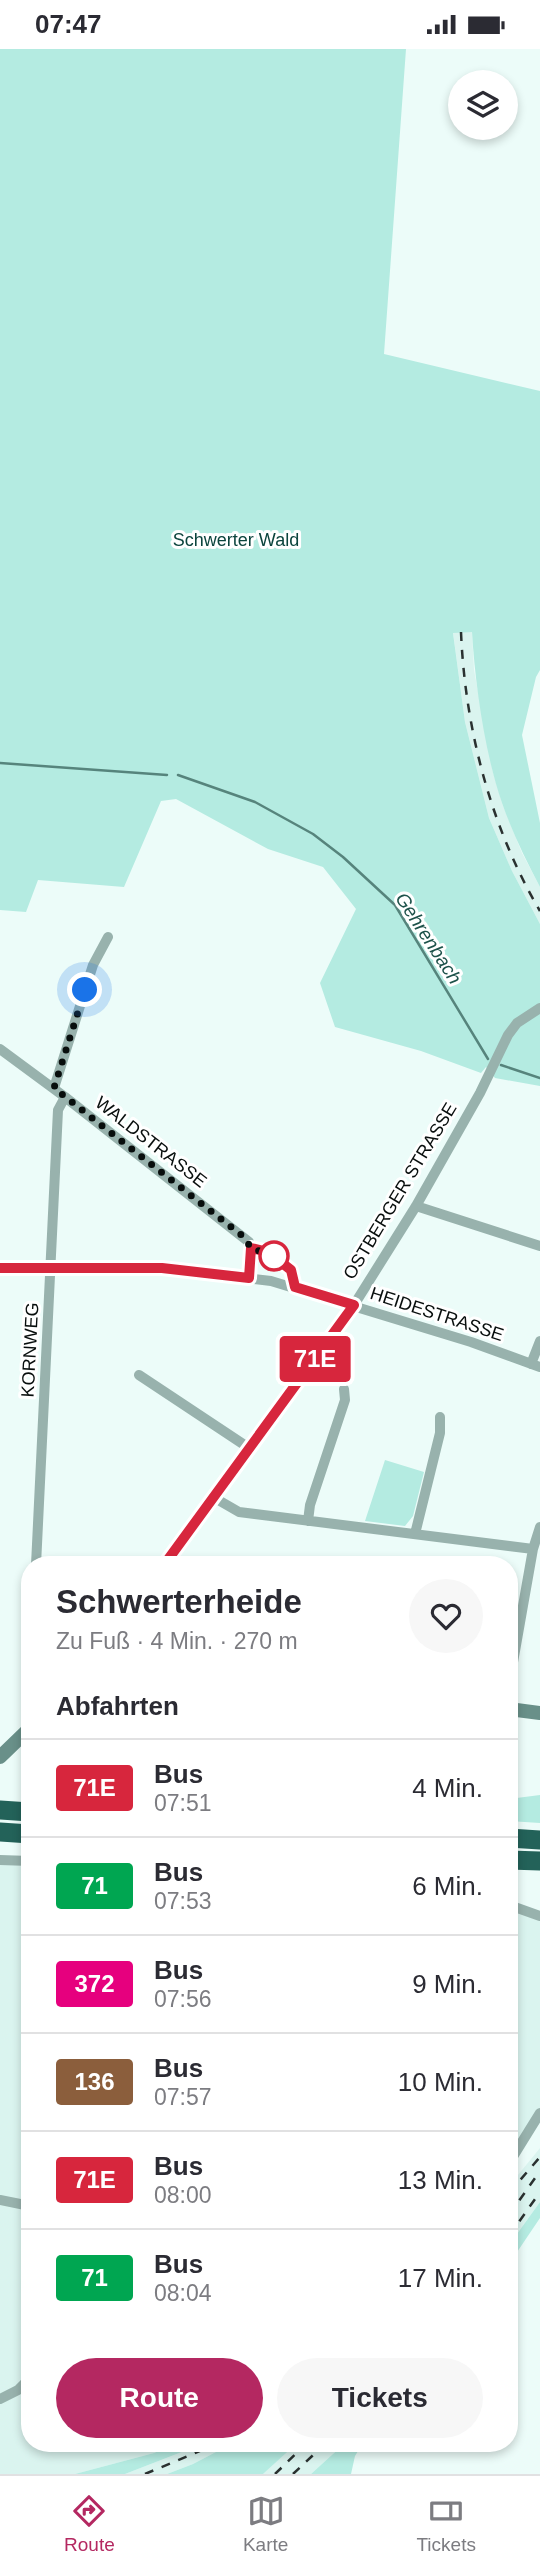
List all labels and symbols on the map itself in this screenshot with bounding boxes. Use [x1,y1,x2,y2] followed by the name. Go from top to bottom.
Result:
[173,530,299,550] park label: Schwerter Wald
[391,889,466,988] water label: Gehrenbach
[67,972,102,1007] your location
[92,1092,210,1192] street label: WALDSTRASSE
[339,1099,461,1283] street label: OSTBERGER STRASSE
[259,1241,289,1271] unlabelled marker
[368,1283,506,1345] street label: HEIDESTRASSE
[18,1302,42,1398] street label: KORNWEG
[275,1336,355,1382] line badge: 71E

